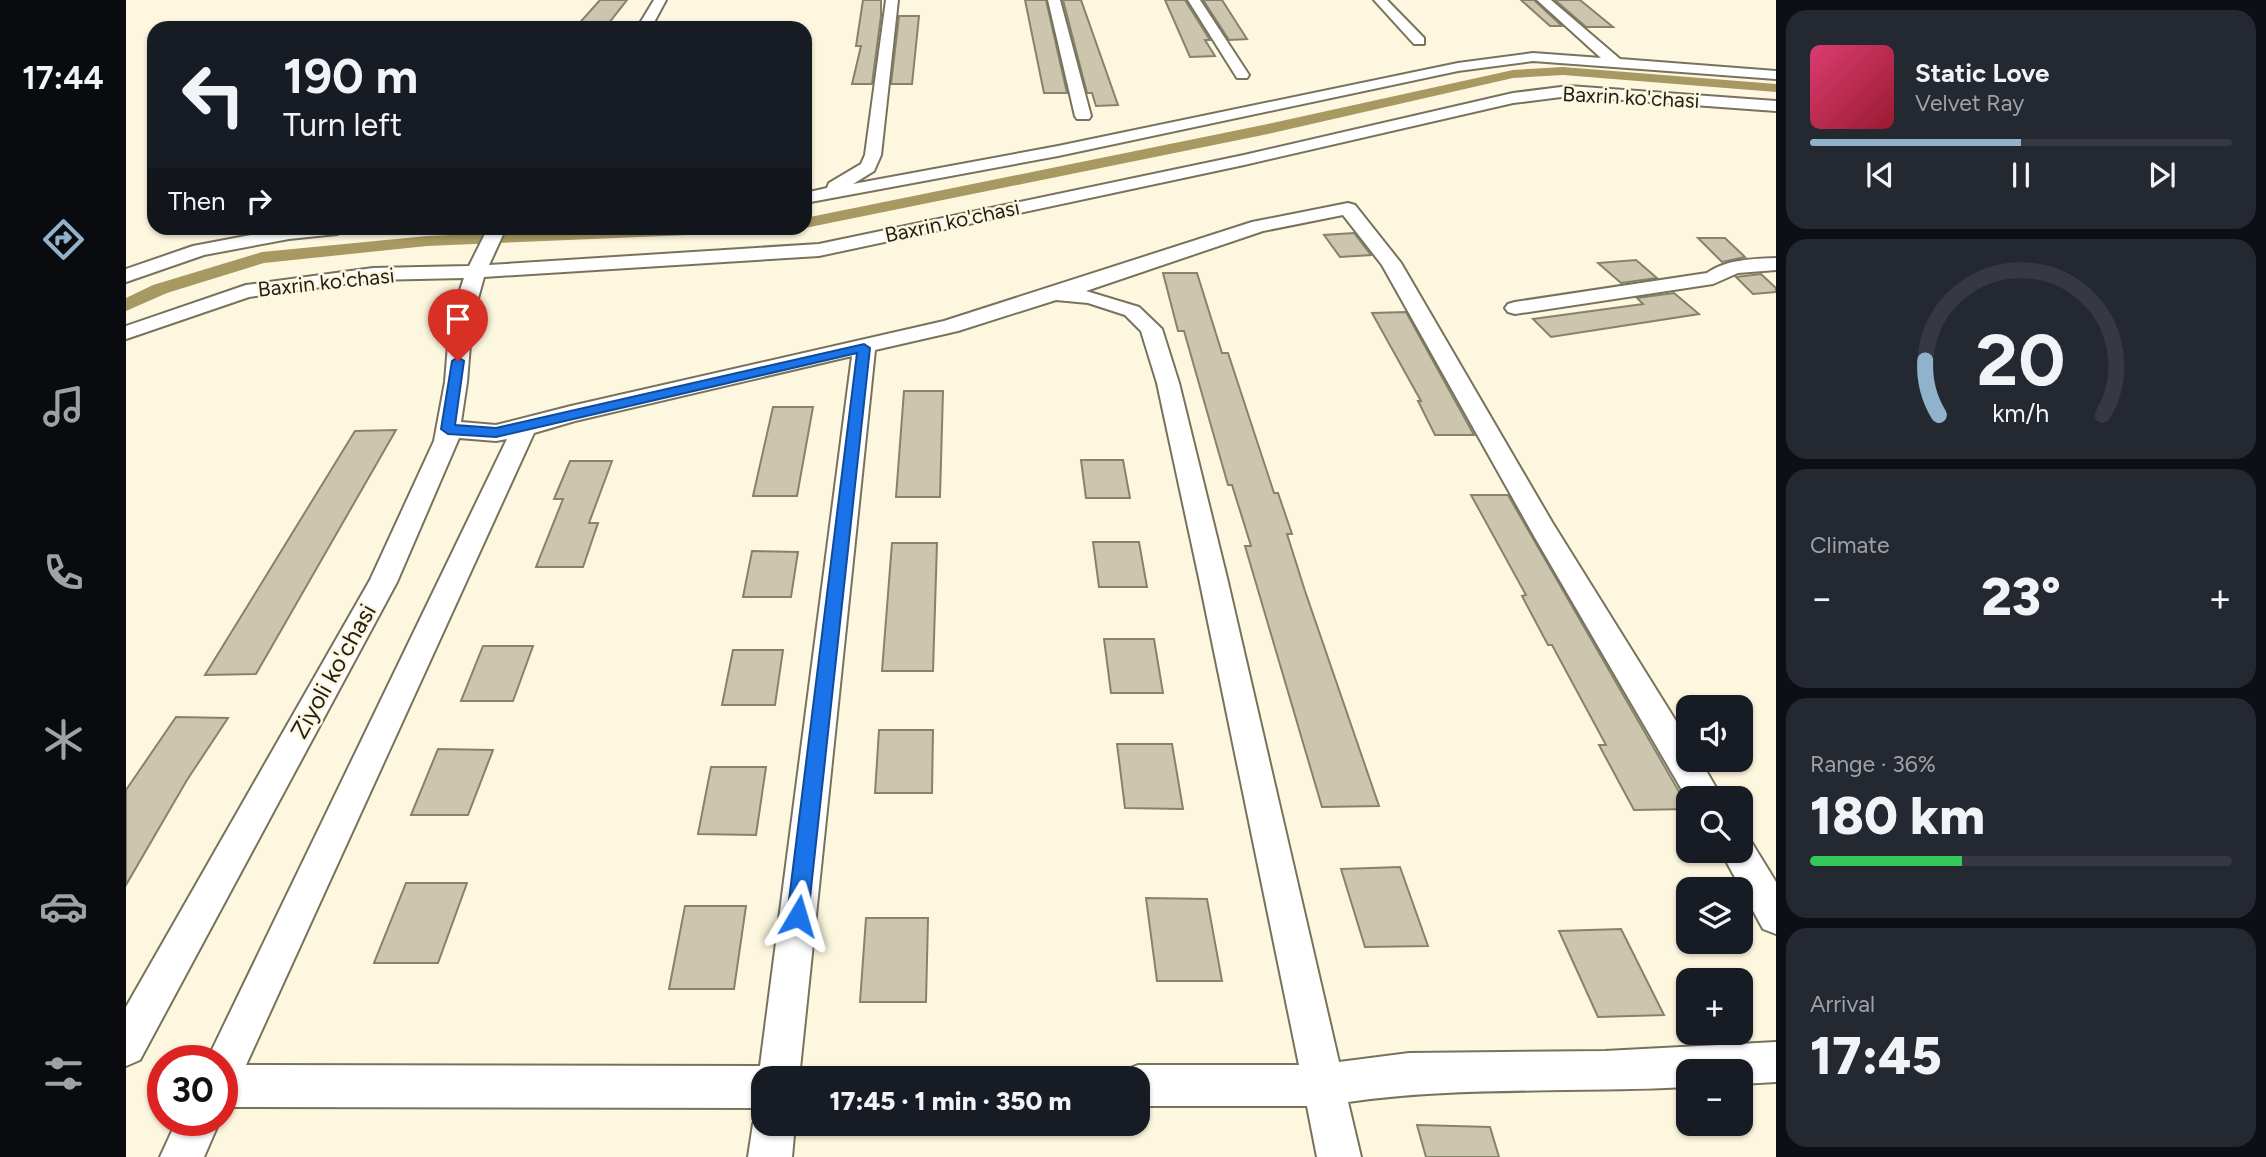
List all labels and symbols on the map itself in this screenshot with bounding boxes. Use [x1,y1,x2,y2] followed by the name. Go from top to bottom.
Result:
[1562,81,1700,113] street label: Baxrin ko'chasi
[882,195,1022,247] street label: Baxrin ko'chasi
[256,262,396,302] street label: Baxrin ko'chasi
[428,289,488,361] pin
[284,599,382,743] street label: Ziyoli ko'chasi
[761,879,835,953] position arrow
[147,1045,238,1136] speed limit sign: 30

